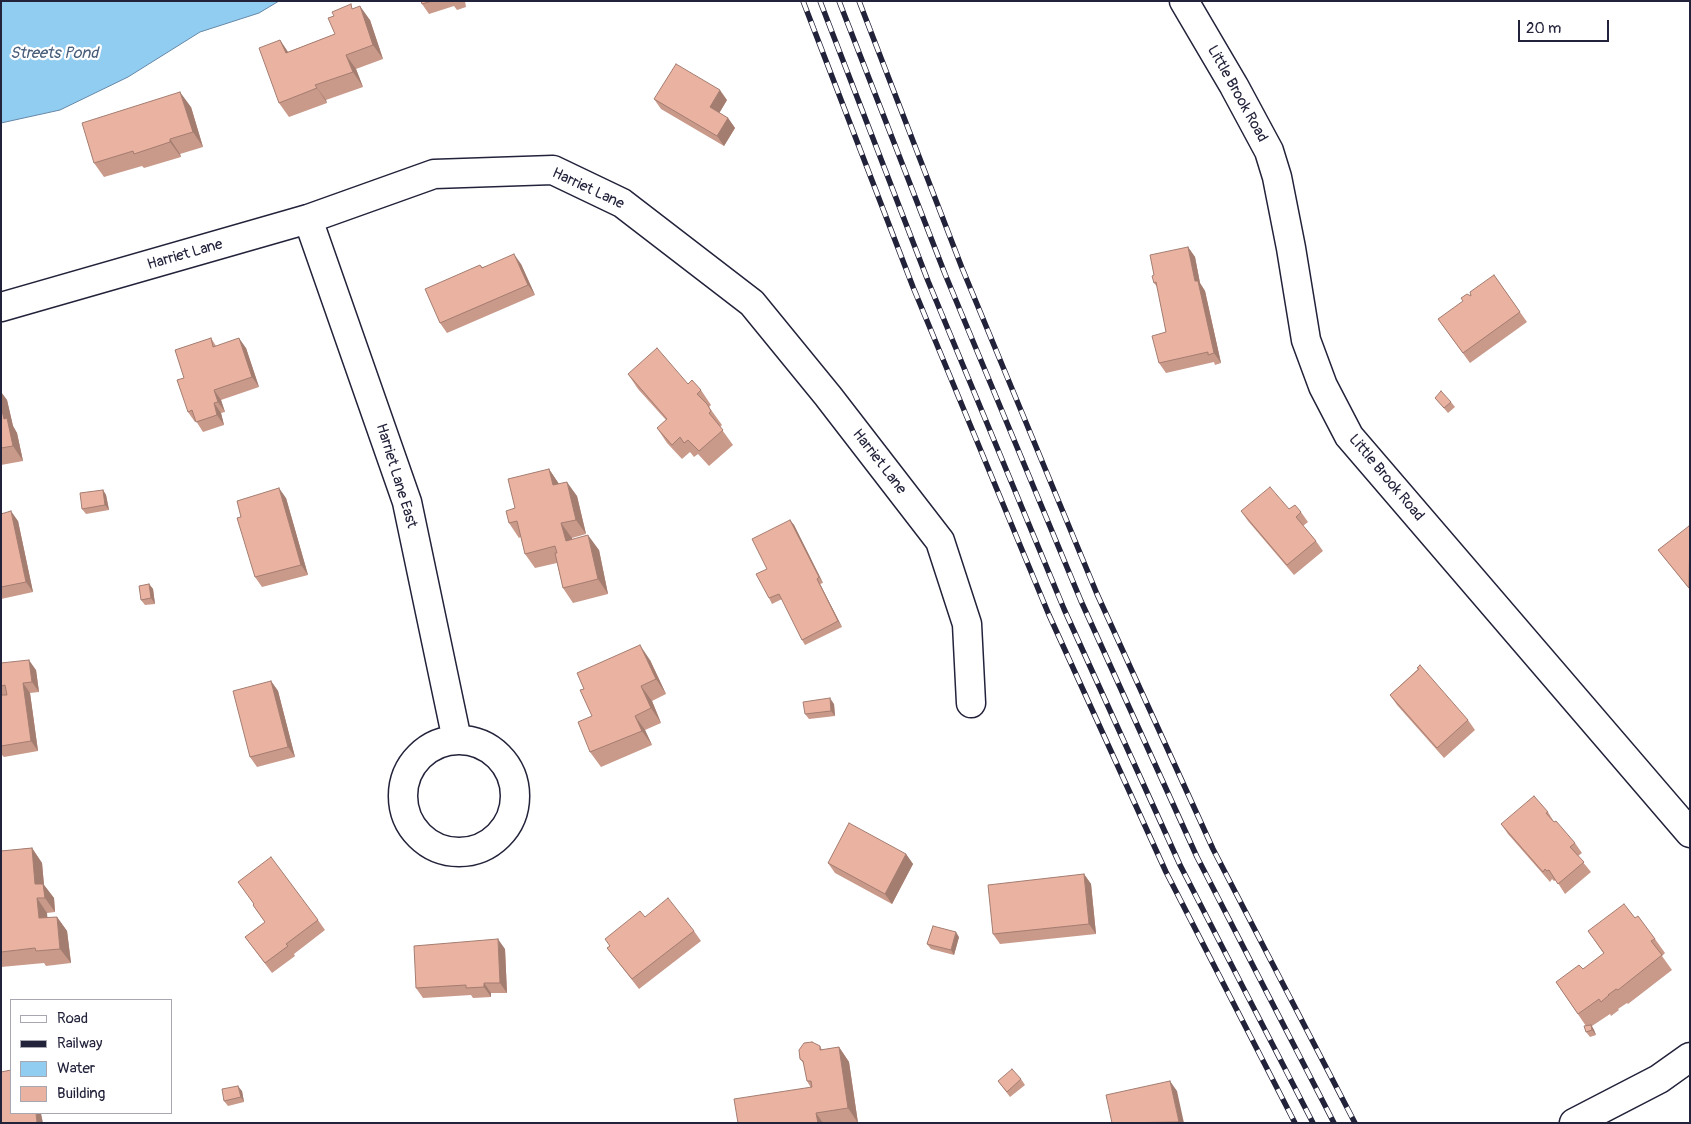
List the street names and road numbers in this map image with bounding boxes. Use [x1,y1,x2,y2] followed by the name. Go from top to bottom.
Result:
[1203,43,1271,145] street label: Little Brook Road
[549,164,627,214] street label: Harriet Lane
[145,236,225,274] street label: Harriet Lane
[372,422,420,530] street label: Harriet Lane East
[848,426,910,498] street label: Harriet Lane
[1345,431,1427,525] street label: Little Brook Road

